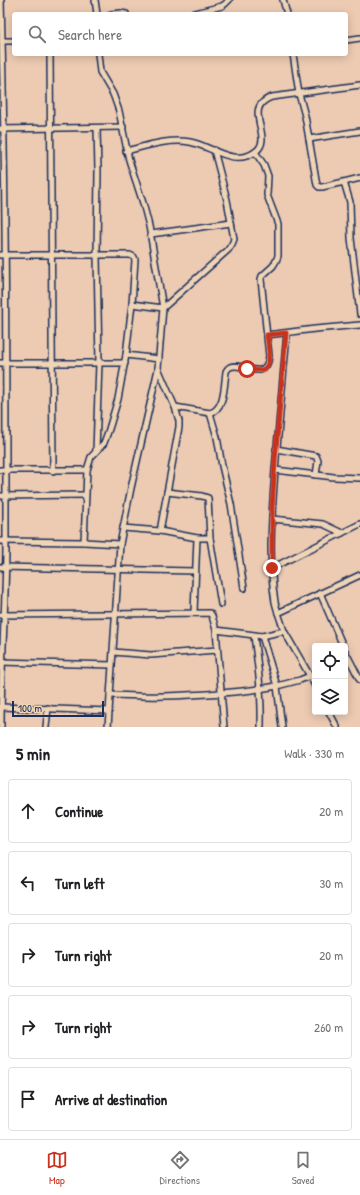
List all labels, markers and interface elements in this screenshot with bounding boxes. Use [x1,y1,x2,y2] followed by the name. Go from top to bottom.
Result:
[12,12,348,56] search box
[26,23,48,45] icon: search
[58,24,122,45] text: Search here
[238,360,256,378] route start
[263,559,281,577] route end
[312,643,348,715] map controls
[312,643,348,679] button: locate
[312,679,348,715] button: layers
[12,699,104,718] scale bar
[18,701,42,715] text: 100 m
[16,742,50,765] text: 5 min
[284,744,344,762] text: Walk · 330 m
[17,800,39,822] icon: ahead
[55,801,103,822] text: Continue
[319,802,343,820] text: 20 m
[17,872,39,894] icon: left
[55,873,105,894] text: Turn left
[320,874,343,892] text: 30 m
[17,944,39,966] icon: right
[55,945,111,966] text: Turn right
[319,946,343,964] text: 20 m
[17,1016,39,1038] icon: right
[55,1017,111,1038] text: Turn right
[314,1018,343,1036] text: 260 m
[17,1088,39,1110] icon: arrive
[55,1089,167,1110] text: Arrive at destination
[46,1149,68,1187] tab: Map
[160,1149,200,1187] tab: Directions
[292,1149,314,1187] tab: Saved

